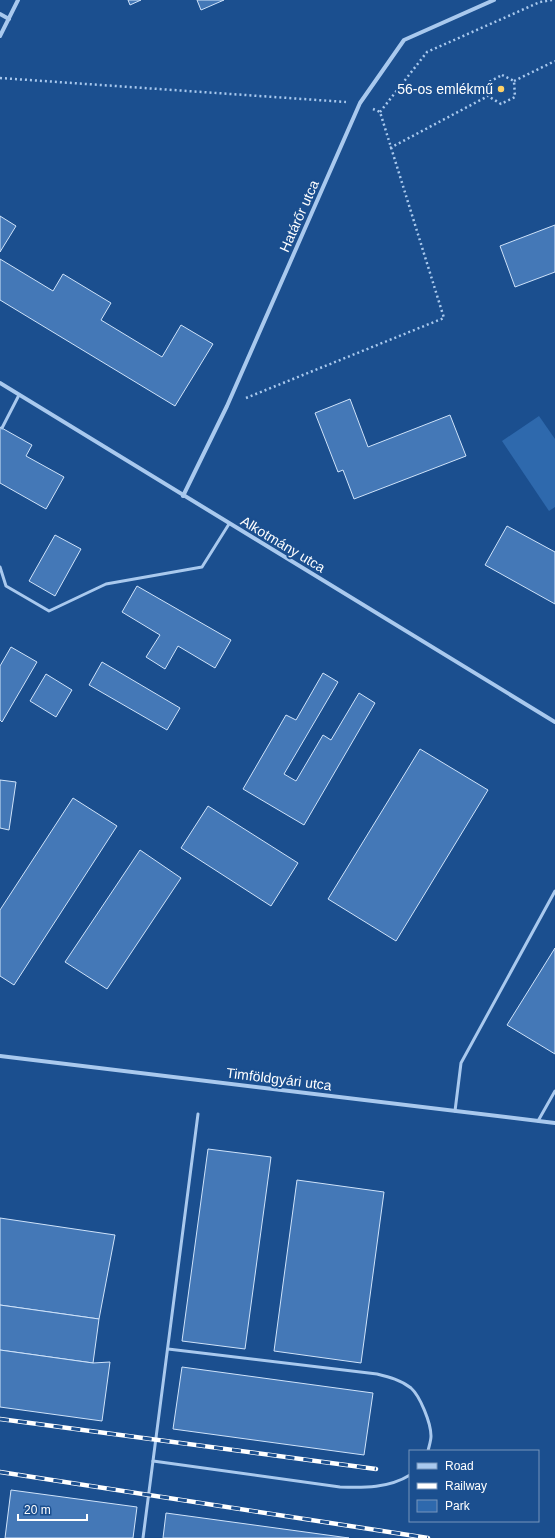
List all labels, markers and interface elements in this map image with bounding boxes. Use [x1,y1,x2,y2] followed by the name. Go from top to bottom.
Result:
[397,81,493,97] place label: 56-os emlékmű
[496,84,506,94] marker: 56-os emlékmű
[276,177,322,254] street label: Határőr utca
[238,512,328,576] street label: Alkotmány utca
[225,1065,333,1093] street label: Timföldgyári utca
[409,1450,539,1522] legend
[445,1459,474,1473] text: Road
[445,1479,487,1493] text: Railway
[18,1496,87,1522] scale bar
[445,1499,471,1513] text: Park
[24,1503,51,1517] text: 20 m

